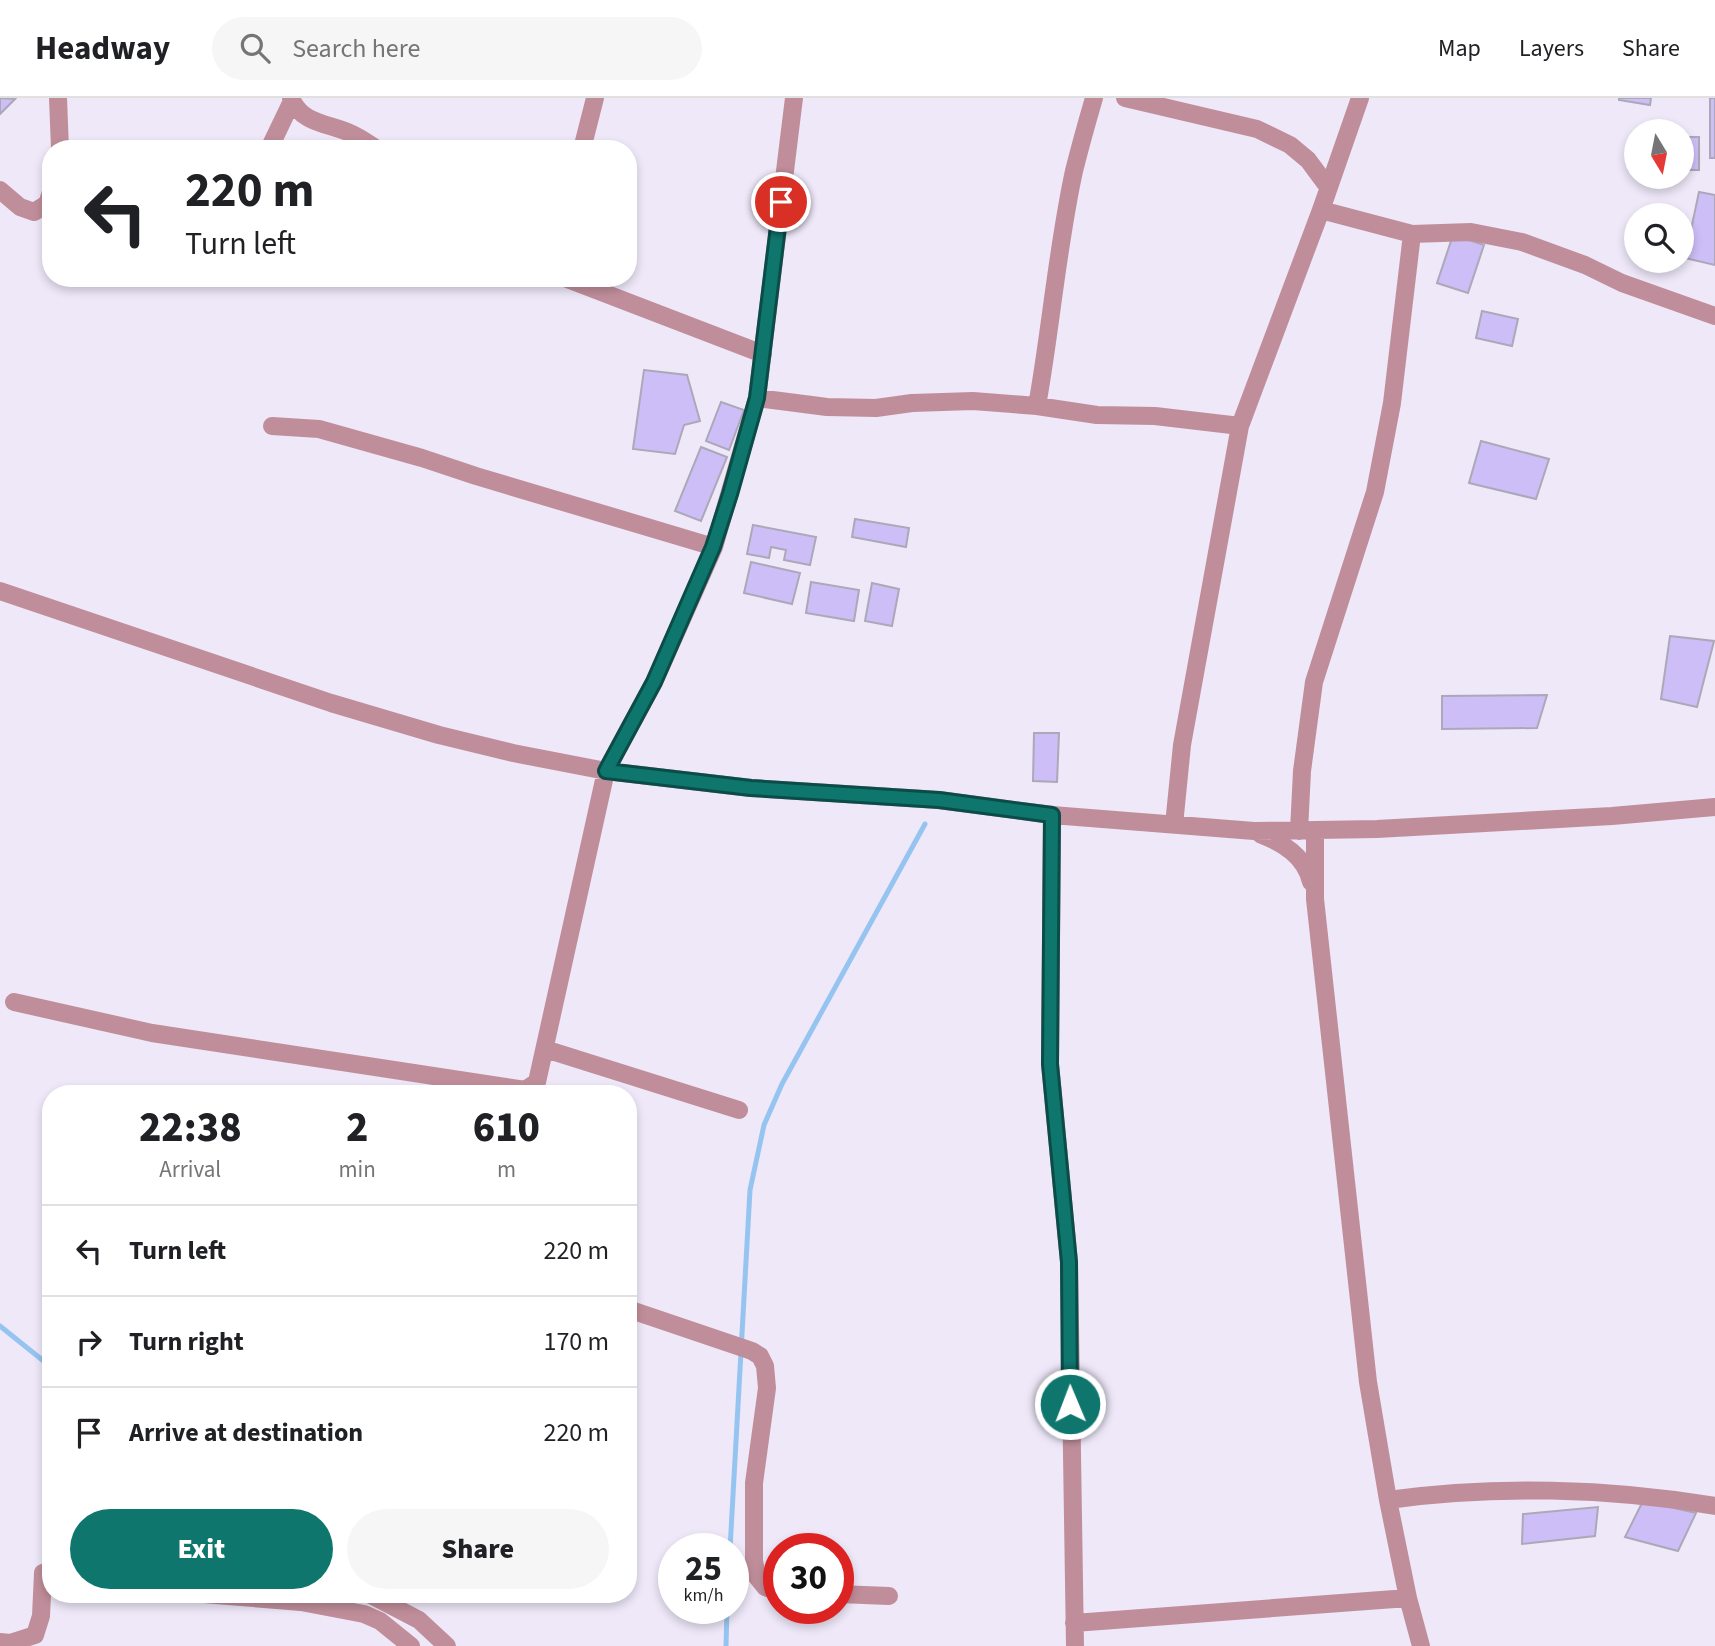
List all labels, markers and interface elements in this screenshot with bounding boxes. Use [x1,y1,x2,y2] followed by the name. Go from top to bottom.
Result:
[212,17,702,80] search box
[35,25,170,72] text: Headway
[236,29,274,67] icon: search
[292,30,420,67] text: Search here
[1438,31,1481,66] text: Map
[1519,31,1584,66] text: Layers
[1622,31,1680,66] text: Share
[1624,119,1694,189] north arrow
[1624,119,1694,273] map controls
[185,156,314,226] text: 220 m
[70,168,161,259] icon: left
[751,172,811,232] pin
[762,183,800,221] icon: arrive
[1624,203,1694,273] button: search
[185,221,296,267] text: Turn left
[139,1098,242,1158] text: 22:38
[346,1098,368,1158] text: 2
[473,1098,540,1158] text: 610
[159,1153,221,1186] text: Arrival
[339,1153,376,1186] text: min
[497,1153,516,1186] text: m
[70,1232,108,1270] icon: left
[129,1232,226,1269] text: Turn left
[543,1232,609,1269] text: 220 m
[70,1323,108,1361] icon: right
[129,1323,244,1360] text: Turn right
[543,1323,609,1360] text: 170 m
[1033,1367,1107,1441] position arrow
[70,1414,108,1452] icon: arrive
[129,1414,363,1451] text: Arrive at destination
[543,1414,609,1451] text: 220 m
[70,1509,333,1589] button: Exit
[347,1509,609,1589] button: Share
[763,1533,854,1624] speed limit sign: 30
[685,1544,722,1594] text: 25
[684,1583,723,1608] text: km/h

